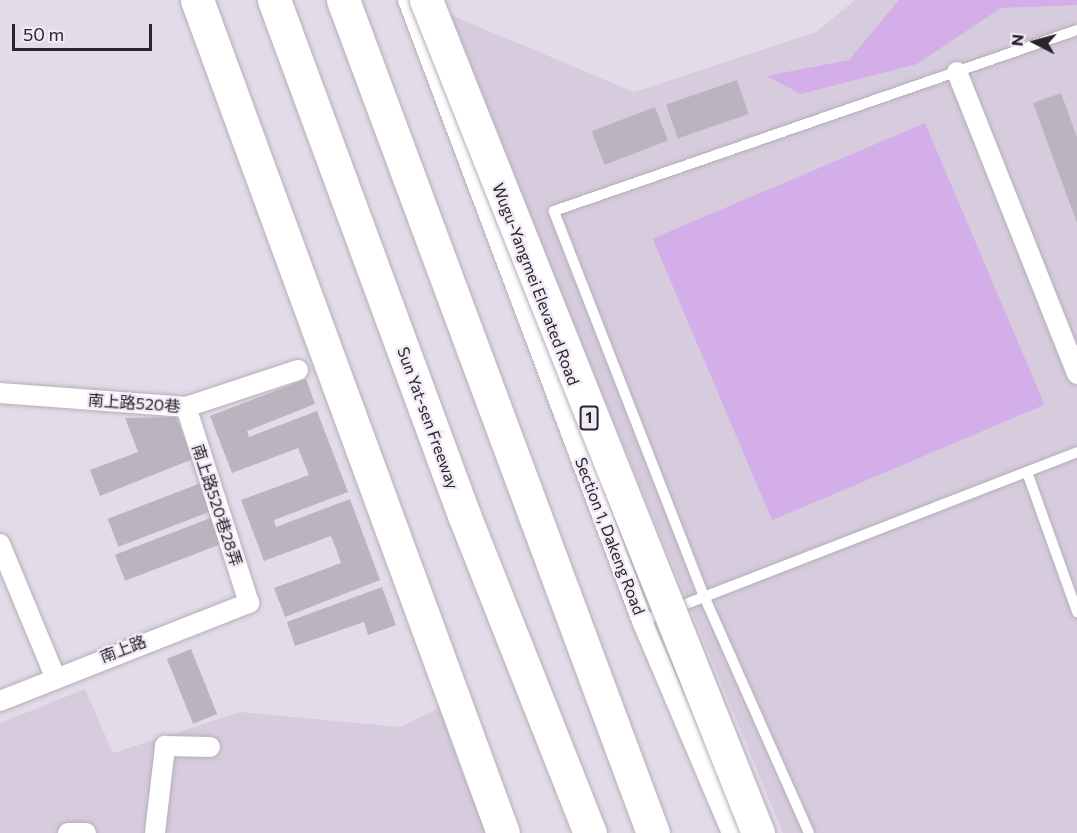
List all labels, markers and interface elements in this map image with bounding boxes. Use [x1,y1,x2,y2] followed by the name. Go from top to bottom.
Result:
[15,12,154,50] scale bar
[1005,12,1065,72] north arrow
[23,23,64,45] text: 50 m
[1007,33,1027,47] text: N
[488,180,584,388] street label: Wugu-Yangmei Elevated Road
[393,344,463,492] street label: Sun Yat-sen Freeway
[87,390,181,416] street label: 南上路520巷
[578,406,600,430] road number: 1
[188,442,246,568] street label: 南上路520巷28弄
[571,455,649,617] street label: Section 1, Dakeng Road
[97,631,149,667] street label: 南上路

